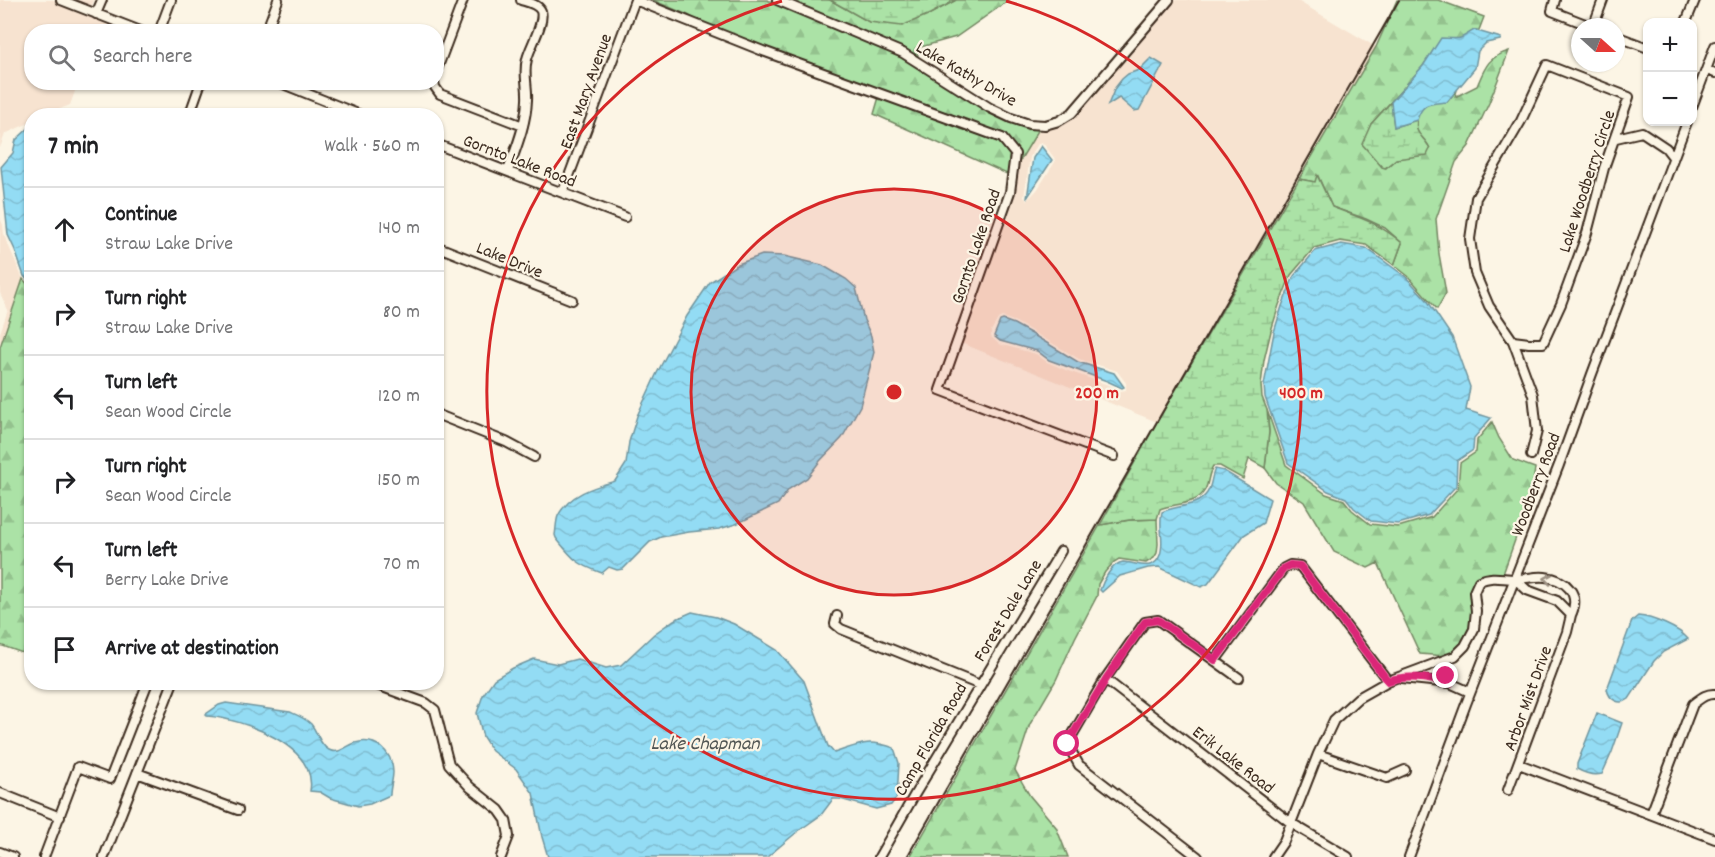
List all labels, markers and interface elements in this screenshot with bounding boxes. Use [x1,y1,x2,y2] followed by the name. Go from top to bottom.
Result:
[1571,18,1625,72] north arrow
[1643,18,1697,126] map controls
[1643,18,1697,72] button: +
[24,24,444,90] search box
[555,31,620,153] street label: East Mary Avenue
[911,36,1021,114] street label: Lake Kathy Drive
[45,41,78,74] icon: search
[93,42,192,73] text: Search here
[1643,72,1697,126] button: −
[1553,107,1623,256] street label: Lake Woodberry Circle
[48,129,99,166] text: 7 min
[459,129,579,195] street label: Gornto Lake Road
[324,133,420,161] text: Walk · 560 m
[946,186,1009,308] street label: Gornto Lake Road
[105,200,177,231] text: Continue
[48,213,81,246] icon: ahead
[378,215,420,243] text: 140 m
[105,231,233,259] text: Straw Lake Drive
[472,237,546,286] street label: Lake Drive
[105,284,187,315] text: Turn right
[48,297,81,330] icon: right
[383,299,420,327] text: 80 m
[105,315,233,343] text: Straw Lake Drive
[105,368,177,399] text: Turn left
[48,381,81,414] icon: left
[884,382,904,402] centre of rings
[1075,382,1119,407] text: 200 m
[1279,382,1323,407] text: 400 m
[378,383,420,411] text: 120 m
[105,399,232,427] text: Sean Wood Circle
[1506,430,1569,540] street label: Woodberry Road
[105,452,187,483] text: Turn right
[48,465,81,498] icon: right
[377,467,420,495] text: 150 m
[105,483,232,511] text: Sean Wood Circle
[105,536,177,567] text: Turn left
[48,549,81,582] icon: left
[383,551,420,579] text: 70 m
[969,555,1050,667] street label: Forest Dale Lane
[105,567,228,595] text: Berry Lake Drive
[1543,573,1553,586] one-way arrow
[48,633,81,666] icon: arrive
[105,634,279,665] text: Arrive at destination
[1499,643,1560,755] street label: Arbor Mist Drive
[1432,662,1458,688] route end
[890,679,975,802] street label: Camp Florida Road
[1186,721,1279,801] street label: Erik Lake Road
[1053,730,1079,756] route start
[650,731,760,759] water label: Lake Chapman

